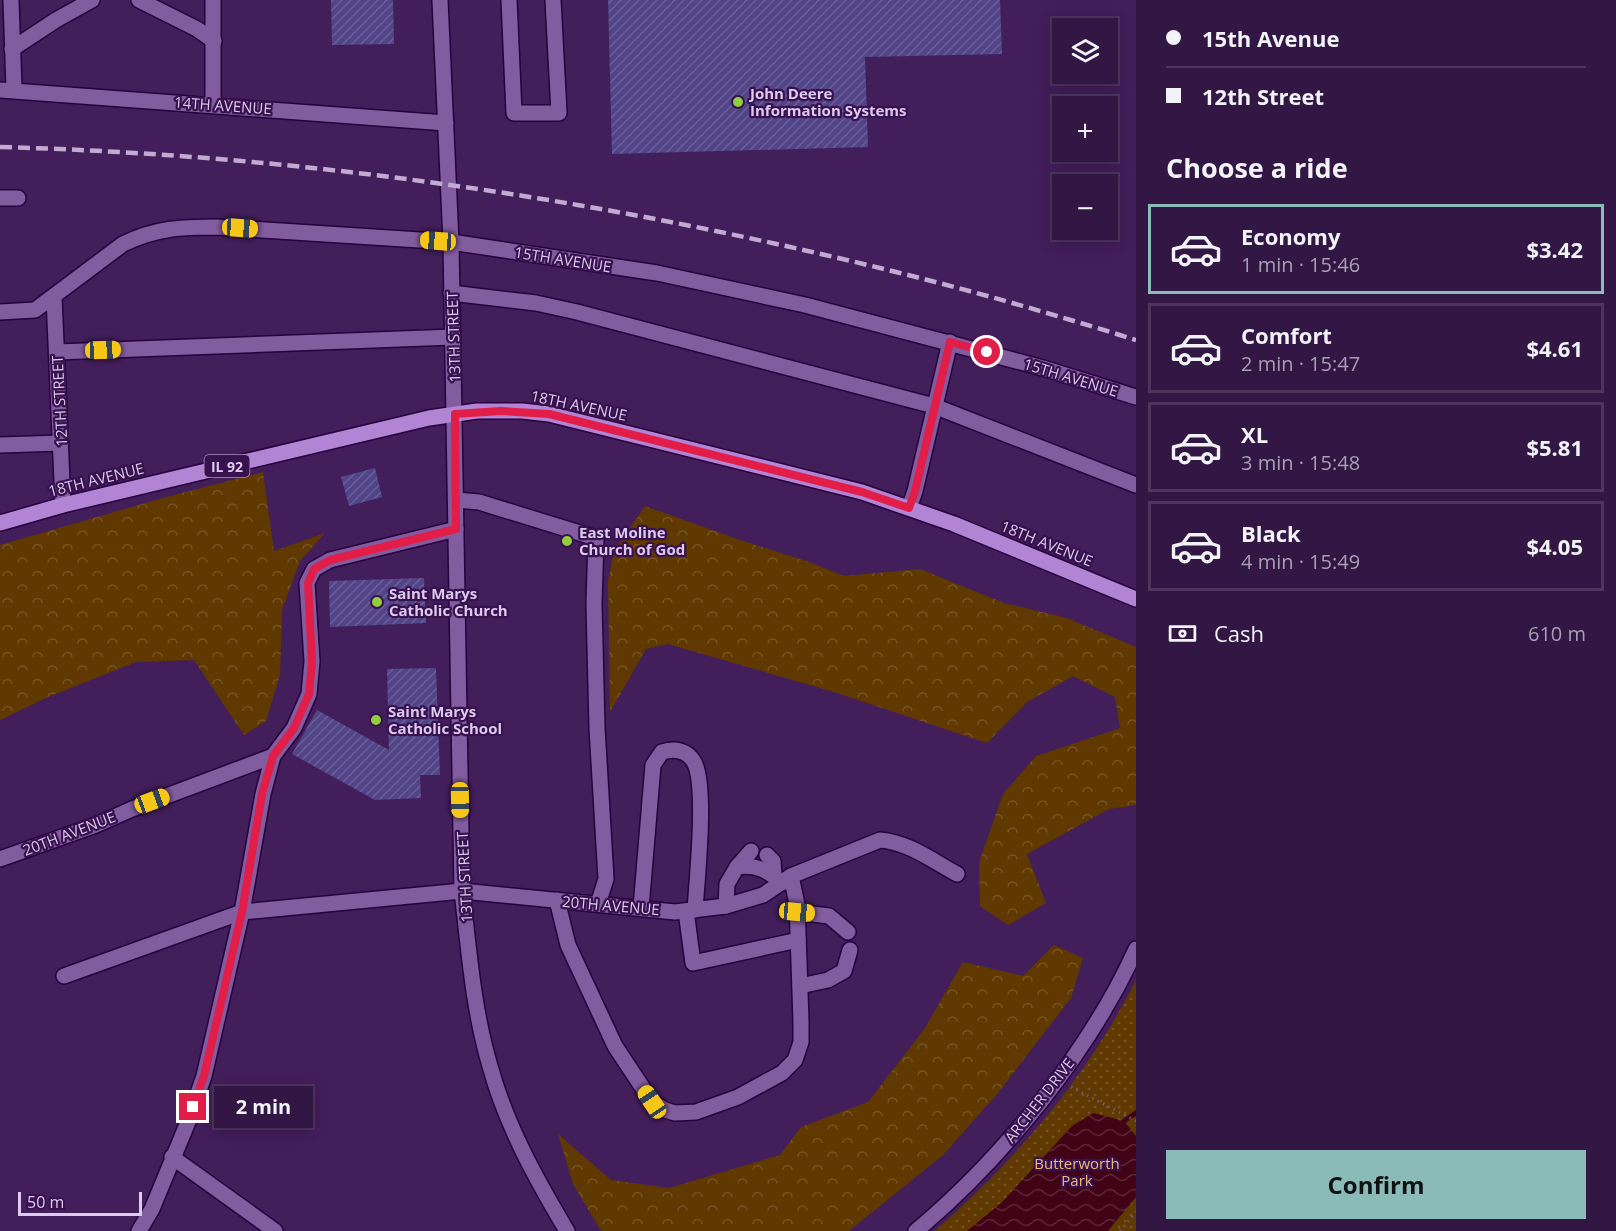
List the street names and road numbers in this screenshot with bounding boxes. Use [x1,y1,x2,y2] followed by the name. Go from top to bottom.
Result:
[174,92,272,118] street label: 14TH AVENUE
[513,241,613,277] street label: 15TH AVENUE
[441,290,465,383] street label: 13TH STREET
[1021,353,1121,401] street label: 15TH AVENUE
[47,354,71,447] street label: 12TH STREET
[529,385,629,425] street label: 18TH AVENUE
[204,455,250,477] road number: IL 92
[46,457,146,501] street label: 18TH AVENUE
[998,515,1096,571] street label: 18TH AVENUE
[20,806,118,860] street label: 20TH AVENUE
[452,830,476,923] street label: 13TH STREET
[561,891,661,919] street label: 20TH AVENUE
[1000,1054,1078,1146] street label: ARCHER DRIVE

